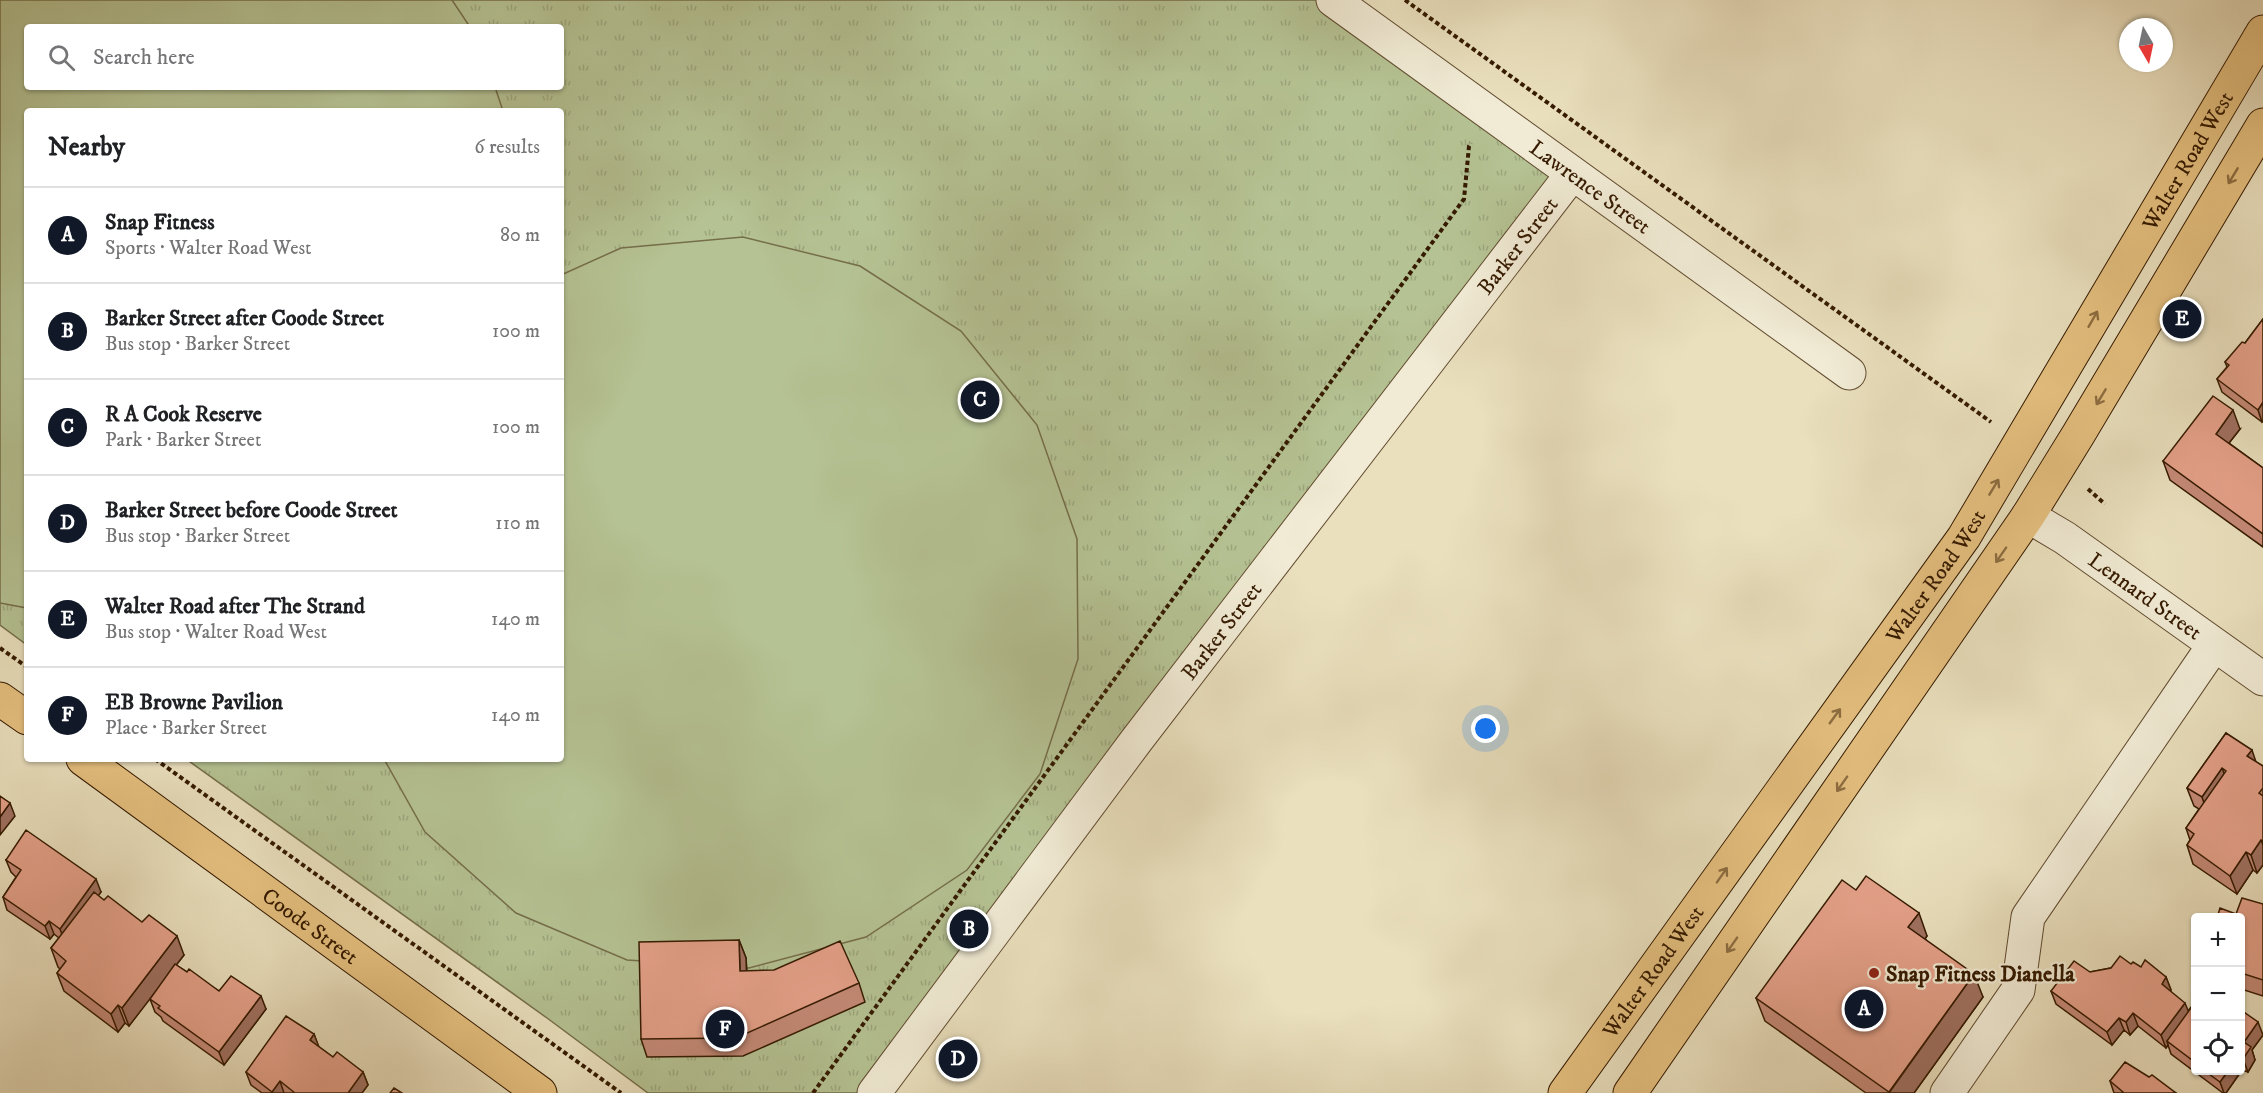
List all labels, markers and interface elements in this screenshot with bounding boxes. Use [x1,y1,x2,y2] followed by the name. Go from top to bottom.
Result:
[2119,18,2173,72] north arrow
[24,24,564,90] search box
[45,41,78,74] icon: search
[93,44,195,71] text: Search here
[2136,87,2240,236] street label: Walter Road West
[48,131,125,164] text: Nearby
[474,135,540,160] text: 6 results
[1524,135,1656,240] street label: Lawrence Street
[2227,167,2239,184] one-way arrow
[1472,192,1564,301] street label: Barker Street
[105,209,214,236] text: Snap Fitness
[61,223,74,248] text: A
[500,223,540,248] text: 80 m
[105,236,312,261] text: Sports · Walter Road West
[2162,296,2202,342] pin: E
[105,305,384,332] text: Barker Street after Coode Street
[2087,311,2099,328] one-way arrow
[61,319,74,344] text: B
[492,319,540,344] text: 100 m
[105,332,290,357] text: Bus stop · Barker Street
[960,378,1000,422] pin: C
[2095,388,2107,405] one-way arrow
[105,401,262,428] text: R A Cook Reserve
[61,415,74,440] text: C
[492,415,540,440] text: 100 m
[105,428,261,453] text: Park · Barker Street
[1988,479,2000,496] one-way arrow
[105,497,398,524] text: Barker Street before Coode Street
[1880,505,1992,650] street label: Walter Road West
[60,511,75,536] text: D
[495,511,540,536] text: 110 m
[105,524,290,549] text: Bus stop · Barker Street
[1995,546,2007,562] one-way arrow
[2083,547,2207,646] street label: Lennard Street
[1176,577,1268,686] street label: Barker Street
[105,593,365,620] text: Walter Road after The Strand
[60,607,75,632] text: E
[491,607,540,632] text: 140 m
[105,620,327,645] text: Bus stop · Walter Road West
[105,689,283,716] text: EB Browne Pavilion
[61,703,74,728] text: F
[491,703,540,728] text: 140 m
[1829,709,1841,725] one-way arrow
[1471,714,1500,743] your location
[105,716,267,741] text: Place · Barker Street
[1836,776,1848,792] one-way arrow
[1716,867,1728,883] one-way arrow
[256,882,363,971] street label: Coode Street
[1596,900,1710,1044] street label: Walter Road West
[950,906,988,952] pin: B
[2191,913,2245,1075] map controls
[2191,913,2245,967] button: +
[1726,936,1738,953] one-way arrow
[1886,961,2075,988] place label: Snap Fitness Dianella
[1867,966,1881,980] marker: Snap Fitness Dianella
[2191,967,2245,1021] button: −
[1844,986,1884,1032] pin: A
[706,1006,744,1052] pin: F
[2191,1021,2245,1075] button: locate
[938,1036,978,1082] pin: D

